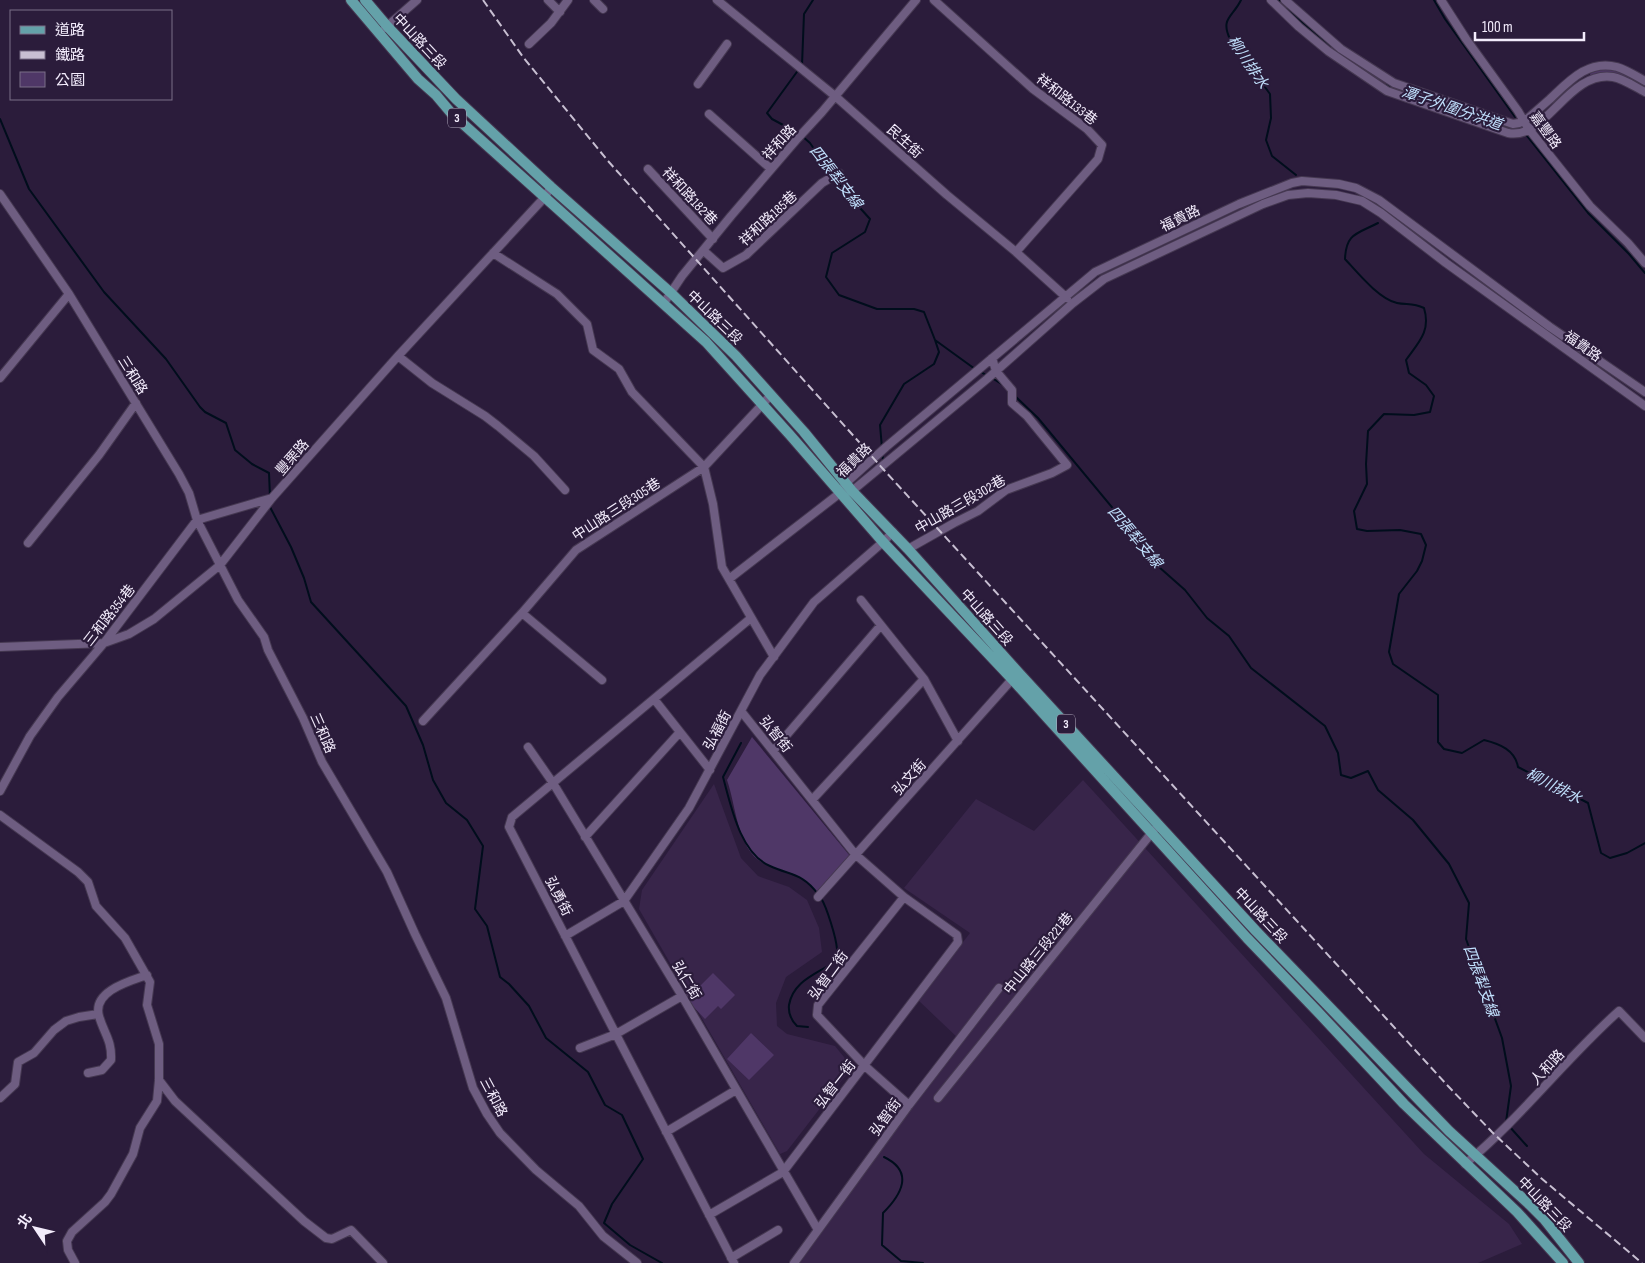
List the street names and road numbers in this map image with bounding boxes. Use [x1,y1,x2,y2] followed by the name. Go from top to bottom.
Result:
[390,10,450,73] street label: 中山路三段
[1033,70,1101,128] street label: 祥和路133巷
[1526,108,1565,152] street label: 嘉豐路
[448,109,466,128] road number: 3
[759,121,800,164] street label: 祥和路
[883,121,926,162] street label: 民生街
[659,164,721,229] street label: 祥和路182巷
[736,187,801,249] street label: 祥和路185巷
[1158,202,1203,235] street label: 福貴路
[684,287,746,348] street label: 中山路三段
[1561,327,1605,365] street label: 福貴路
[114,353,151,398] street label: 三和路
[272,436,313,479] street label: 豐栗路
[833,440,875,481] street label: 福貴路
[912,472,1009,537] street label: 中山路三段302巷
[569,475,664,544] street label: 中山路三段305巷
[80,581,139,649] street label: 三和路354巷
[957,586,1016,649] street label: 中山路三段
[700,708,735,753] street label: 弘福街
[306,711,339,756] street label: 三和路
[756,713,795,756] street label: 弘智街
[1057,714,1075,734] road number: 3
[889,756,930,799] street label: 弘文街
[541,874,576,919] street label: 弘勇街
[1231,884,1291,947] street label: 中山路三段
[1000,909,1077,998] street label: 中山路三段221巷
[805,948,852,1003] street label: 弘智二街
[668,958,705,1003] street label: 弘仁街
[1527,1046,1568,1088] street label: 人和路
[811,1057,859,1112] street label: 弘智一街
[476,1075,511,1120] street label: 三和路
[866,1095,905,1139] street label: 弘智街
[1514,1173,1575,1235] street label: 中山路三段

